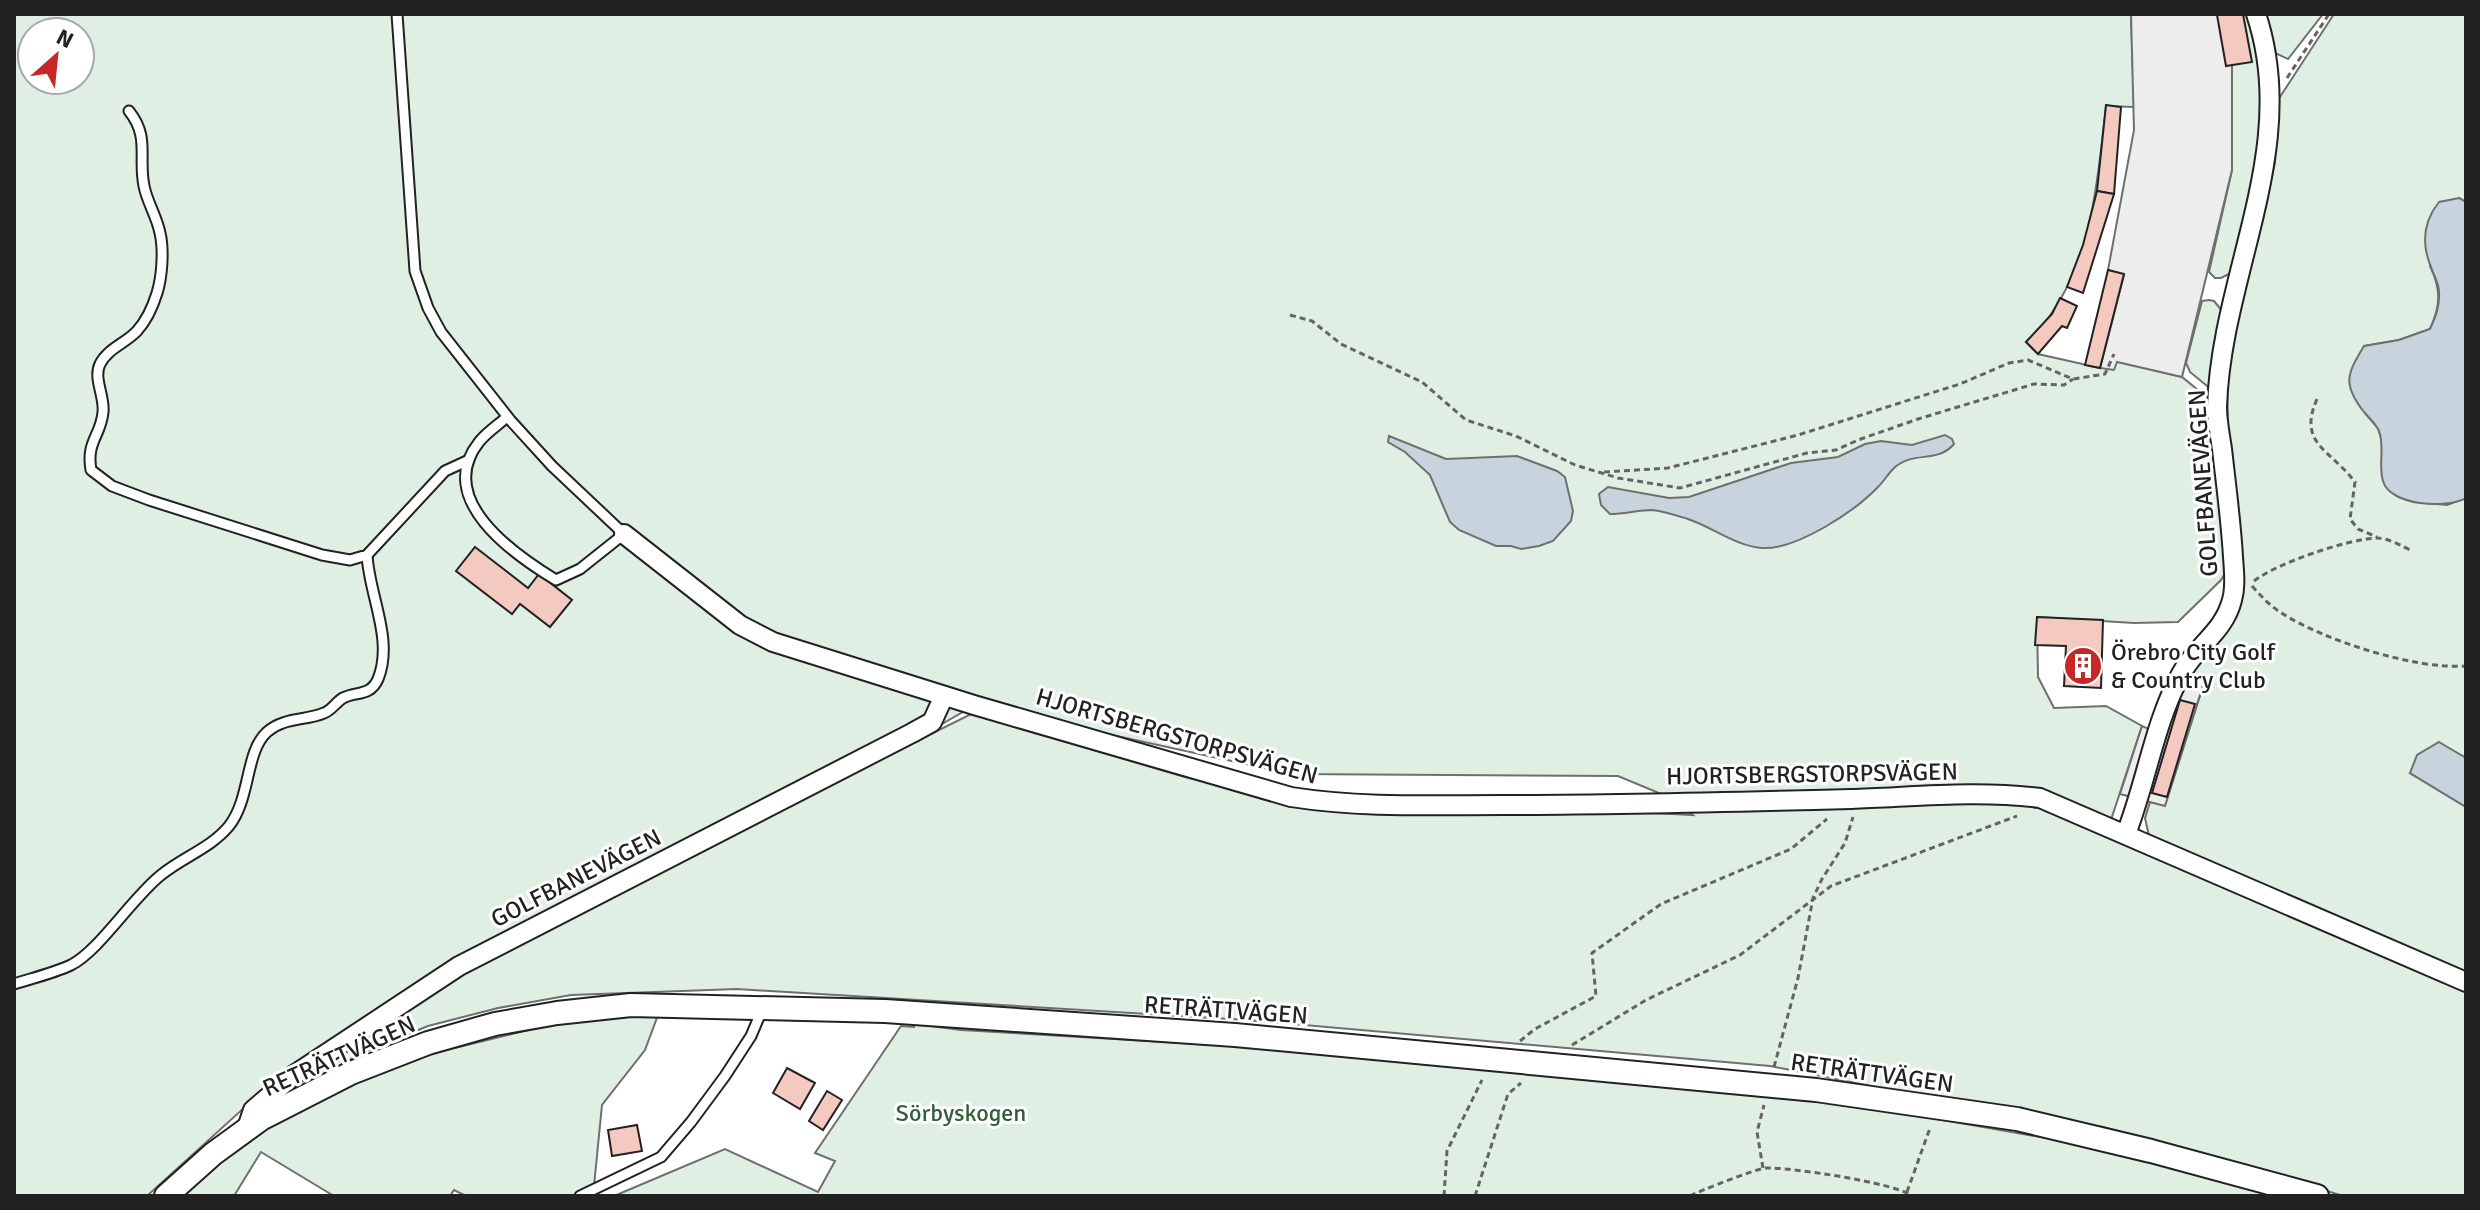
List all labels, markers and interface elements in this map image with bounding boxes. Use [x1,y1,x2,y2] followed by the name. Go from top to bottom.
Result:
[16,16,96,96] north arrow
[52,23,78,54] text: N
[2182,388,2224,578] street label: GOLFBANEVÄGEN
[2111,637,2276,695] place label: Örebro City Golf & Country Club
[2062,645,2104,687] building icon: Örebro City Golf & Country Club
[1033,681,1321,791] street label: HJORTSBERGSTORPSVÄGEN
[1666,756,1958,792] street label: HJORTSBERGSTORPSVÄGEN
[486,822,666,934] street label: GOLFBANEVÄGEN
[1143,989,1309,1031] street label: RETRÄTTVÄGEN
[258,1009,420,1103] street label: RETRÄTTVÄGEN
[1789,1047,1955,1099] street label: RETRÄTTVÄGEN
[896,1098,1026,1128] park label: Sörbyskogen

